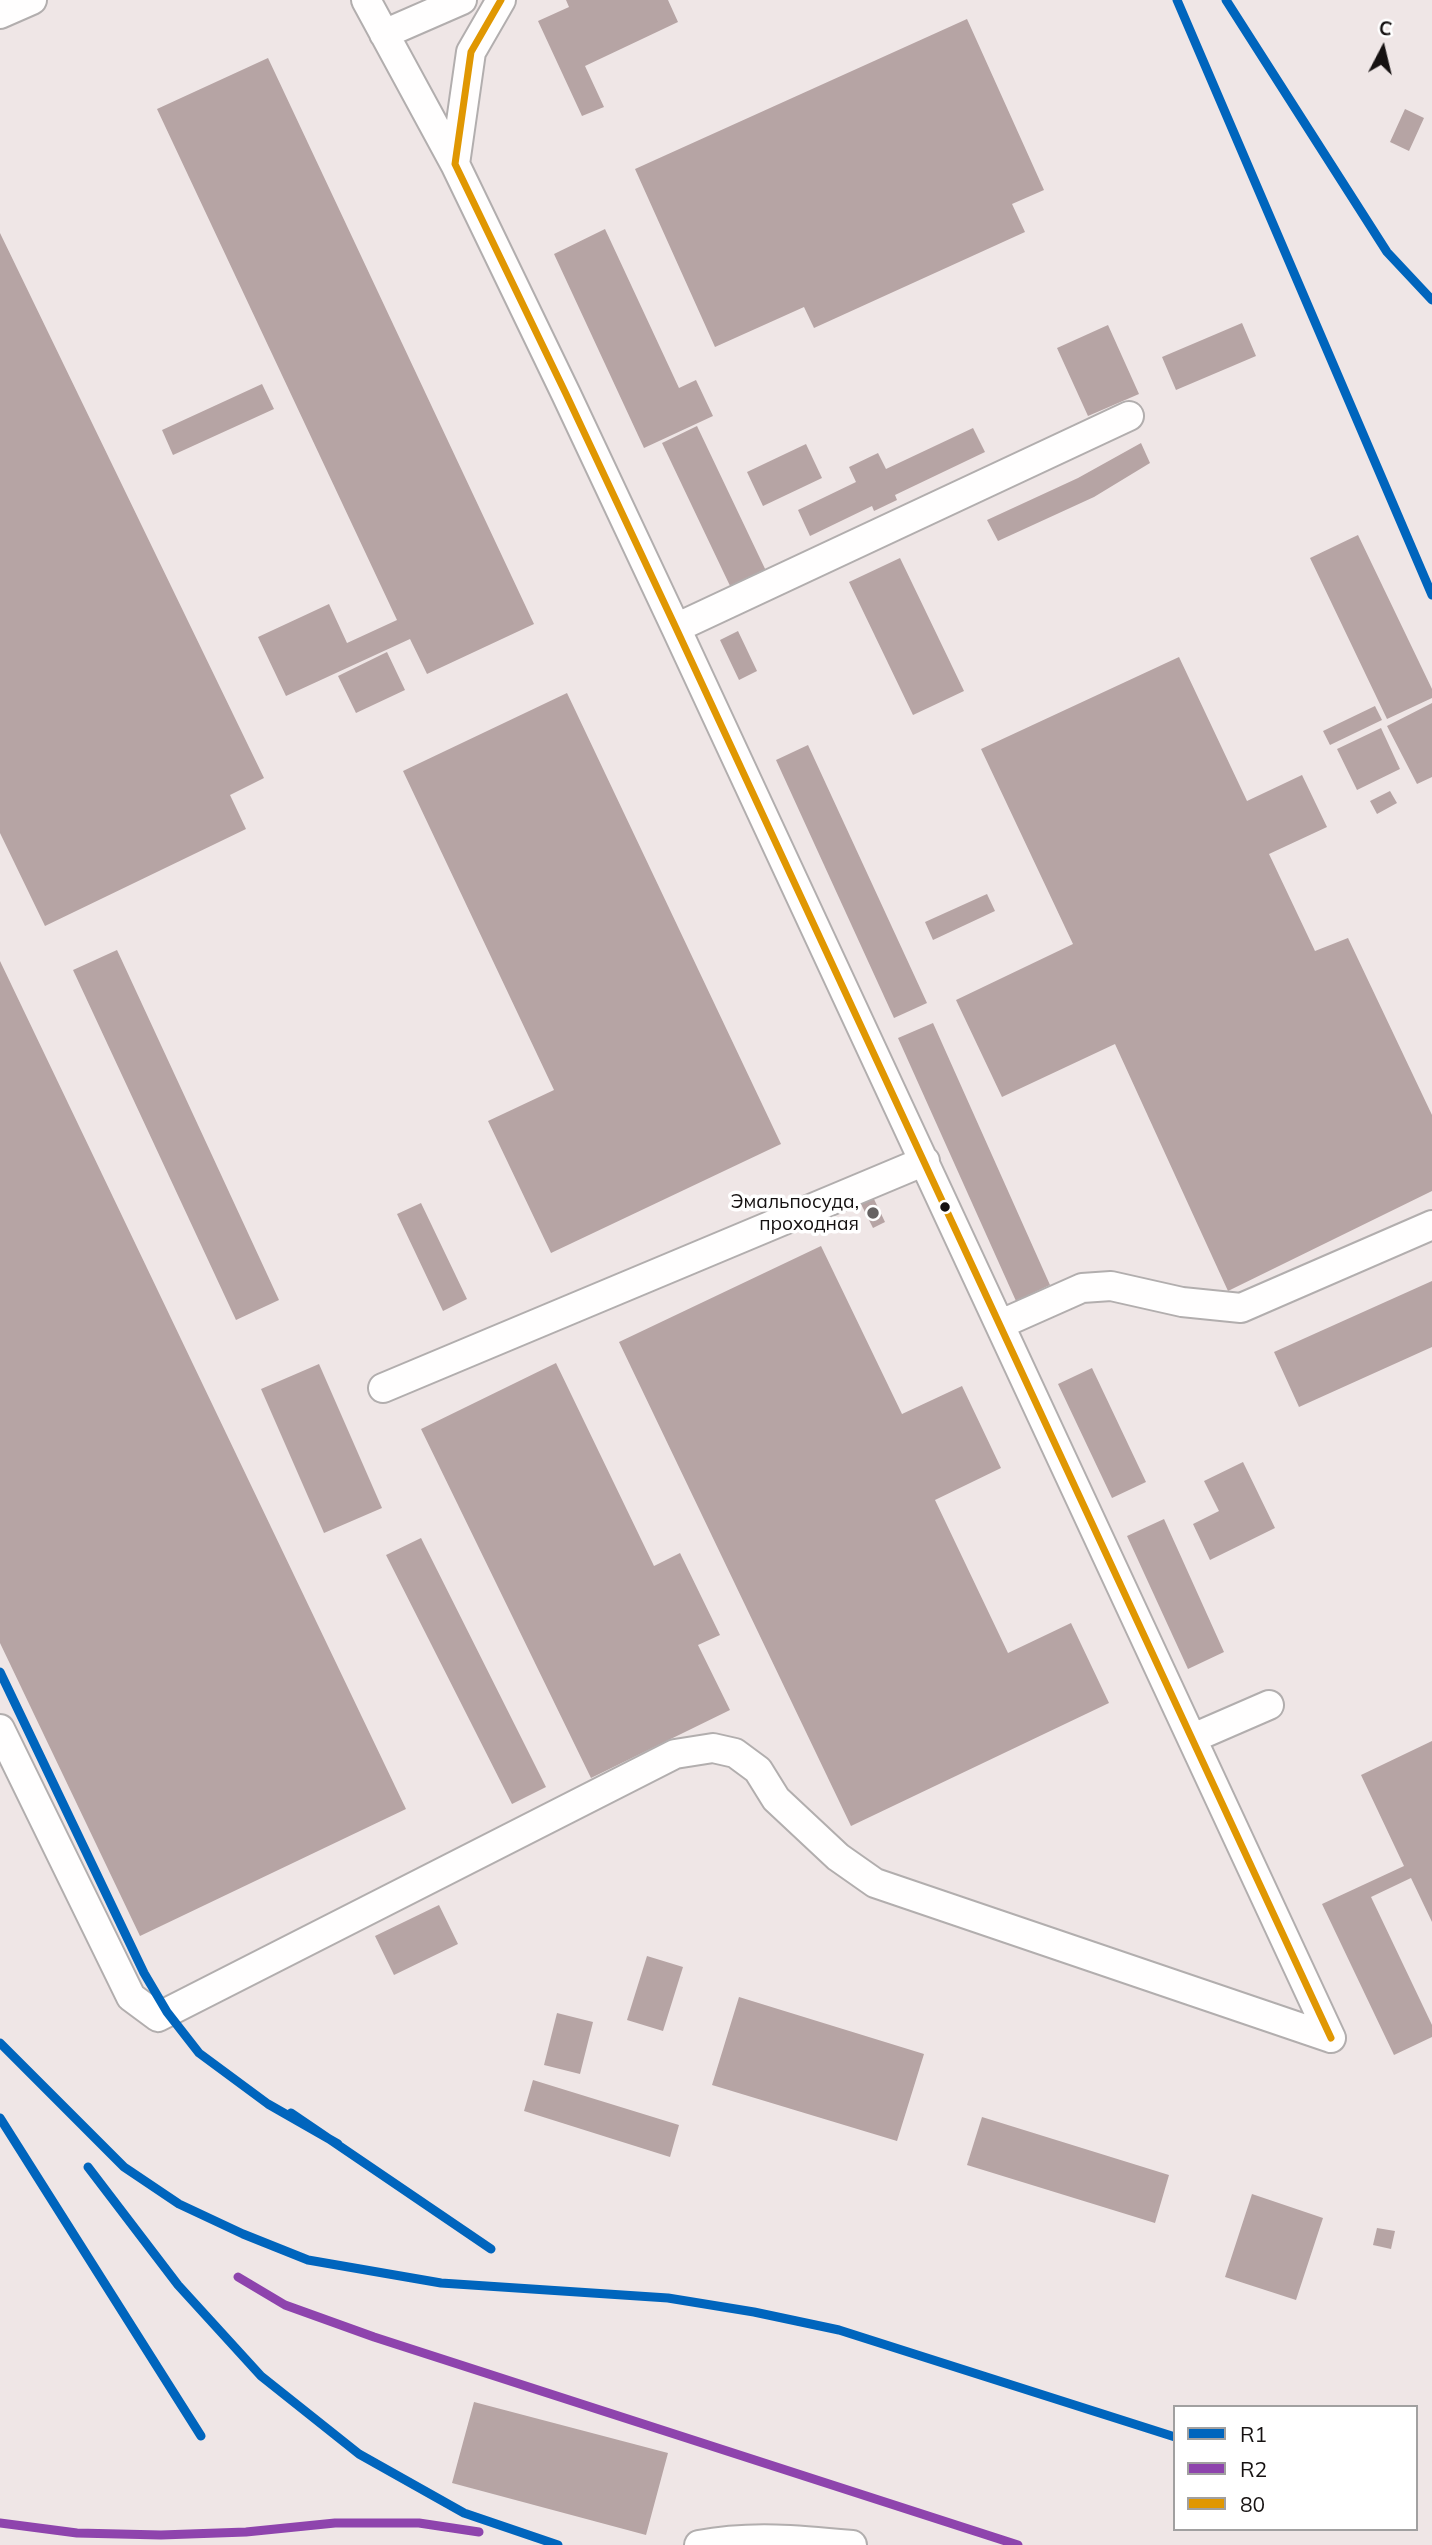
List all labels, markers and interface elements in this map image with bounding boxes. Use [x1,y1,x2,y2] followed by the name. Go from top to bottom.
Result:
[1348,14,1418,84] north arrow
[1378,15,1393,41] text: С
[730,1191,859,1235] place label: Эмальпосуда, проходная
[938,1200,952,1214] unlabelled marker
[865,1205,881,1221] marker: Эмальпосуда, проходная
[1173,2405,1418,2531] legend
[1240,2421,1267,2447] text: R1
[1240,2456,1267,2482] text: R2
[1240,2491,1265,2517] text: 80

